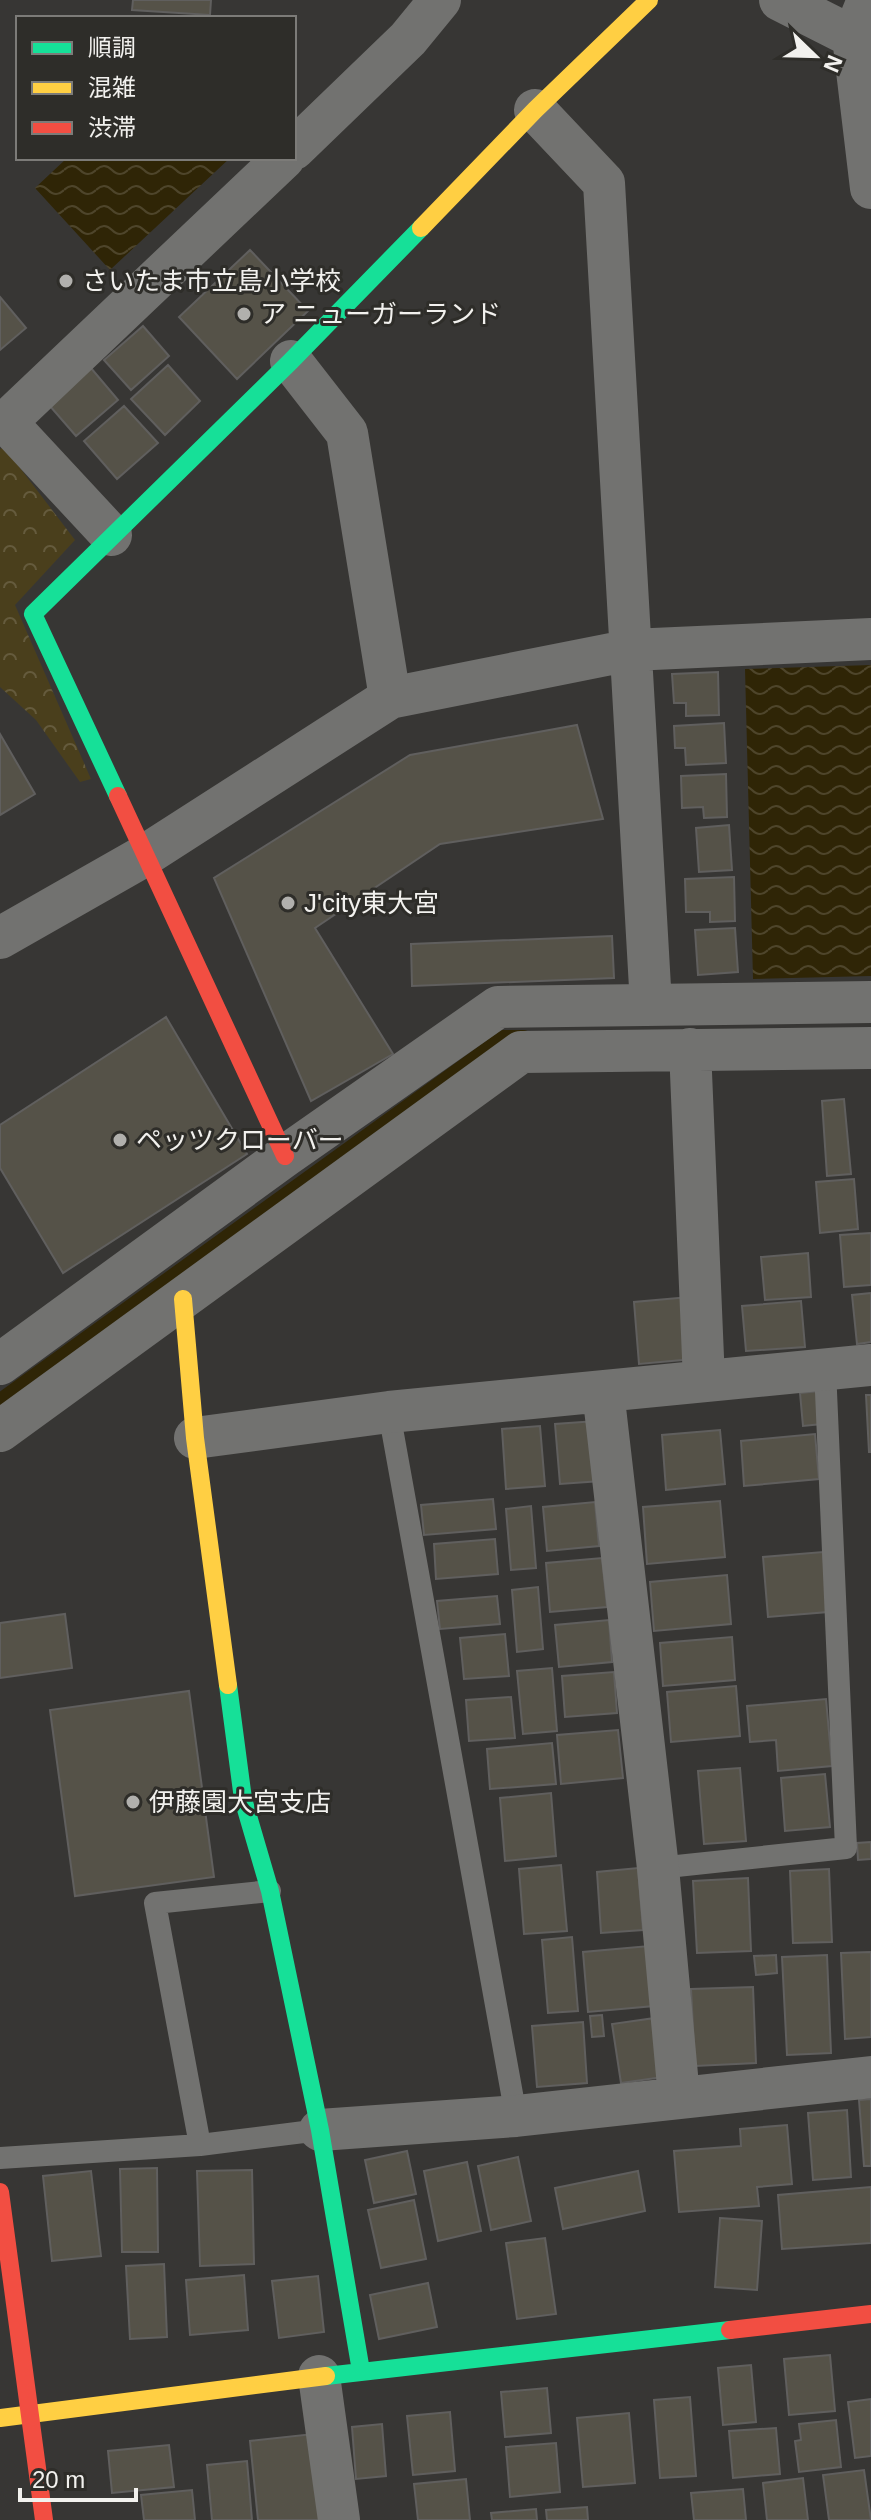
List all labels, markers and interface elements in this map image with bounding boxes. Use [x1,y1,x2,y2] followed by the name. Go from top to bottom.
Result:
[16,16,296,160] legend
[775,16,855,96] north arrow
[88,34,136,61] text: 順調
[818,51,848,76] text: N
[88,74,136,101] text: 混雑
[88,114,136,141] text: 渋滞
[82,266,341,296] place label: さいたま市立島小学校
[57,272,75,290] marker: さいたま市立島小学校
[260,299,501,329] place label: ア ニューガーランド
[235,305,253,323] marker: ア ニューガーランド
[304,888,439,918] place label: J'city東大宮
[279,894,297,912] marker: J'city東大宮
[136,1125,344,1155] place label: ペッツクローバー
[111,1131,129,1149] marker: ペッツクローバー
[149,1787,331,1817] place label: 伊藤園大宮支店
[124,1793,142,1811] marker: 伊藤園大宮支店
[20,2452,136,2502] scale bar
[32,2466,85,2493] text: 20 m

